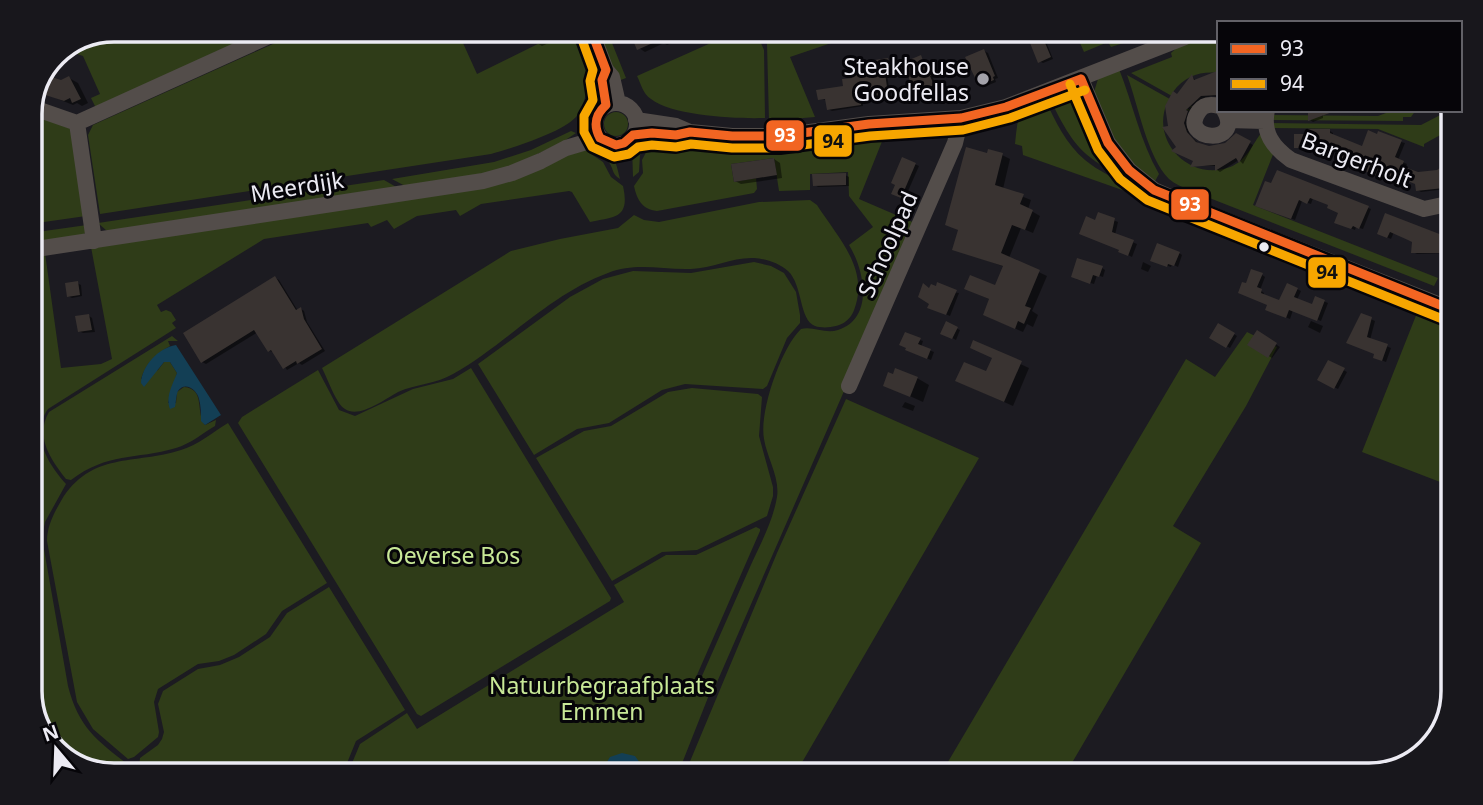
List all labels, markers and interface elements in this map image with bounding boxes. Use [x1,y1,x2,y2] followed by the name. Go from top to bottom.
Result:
[1217,21,1462,112] legend
[1280,34,1304,62] text: 93
[844,50,969,108] place label: Steakhouse Goodfellas
[1280,69,1304,97] text: 94
[975,71,991,87] marker: Steakhouse Goodfellas
[765,119,805,152] line badge: 93
[774,122,796,148] text: 93
[1297,123,1417,195] street label: Bargerholt
[813,124,853,158] line badge: 94
[822,128,844,154] text: 94
[248,163,347,209] street label: Meerdijk
[849,186,925,302] street label: Schoolpad
[1170,188,1210,221] line badge: 93
[1179,191,1201,217] text: 93
[1257,240,1271,254] unlabelled marker
[1307,256,1347,289] line badge: 94
[1316,259,1338,285] text: 94
[386,539,520,571] park label: Oeverse Bos
[489,669,715,727] park label: Natuurbegraafplaats Emmen
[21,714,91,784] north arrow
[39,718,62,748] text: N

